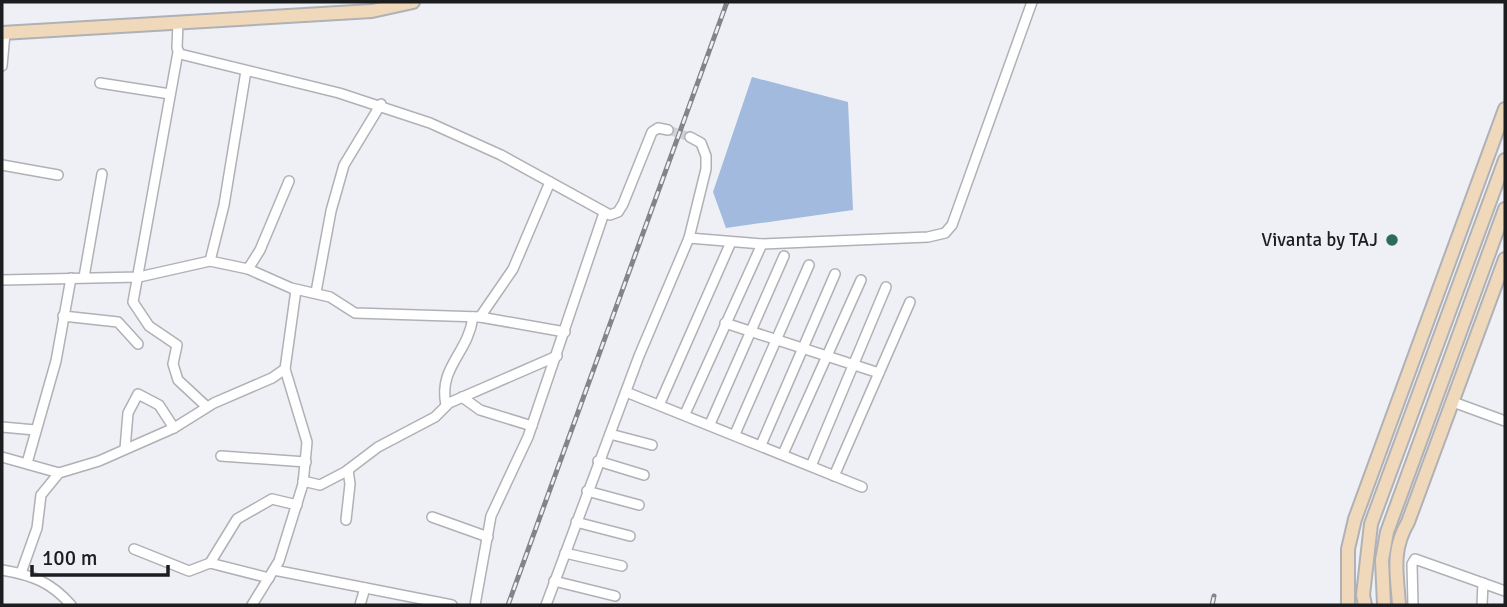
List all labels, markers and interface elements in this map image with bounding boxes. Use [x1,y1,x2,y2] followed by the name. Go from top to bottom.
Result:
[1261,228,1378,252] place label: Vivanta by TAJ
[1384,232,1400,248] marker: Vivanta by TAJ
[32,534,168,578] scale bar
[42,545,97,571] text: 100 m

